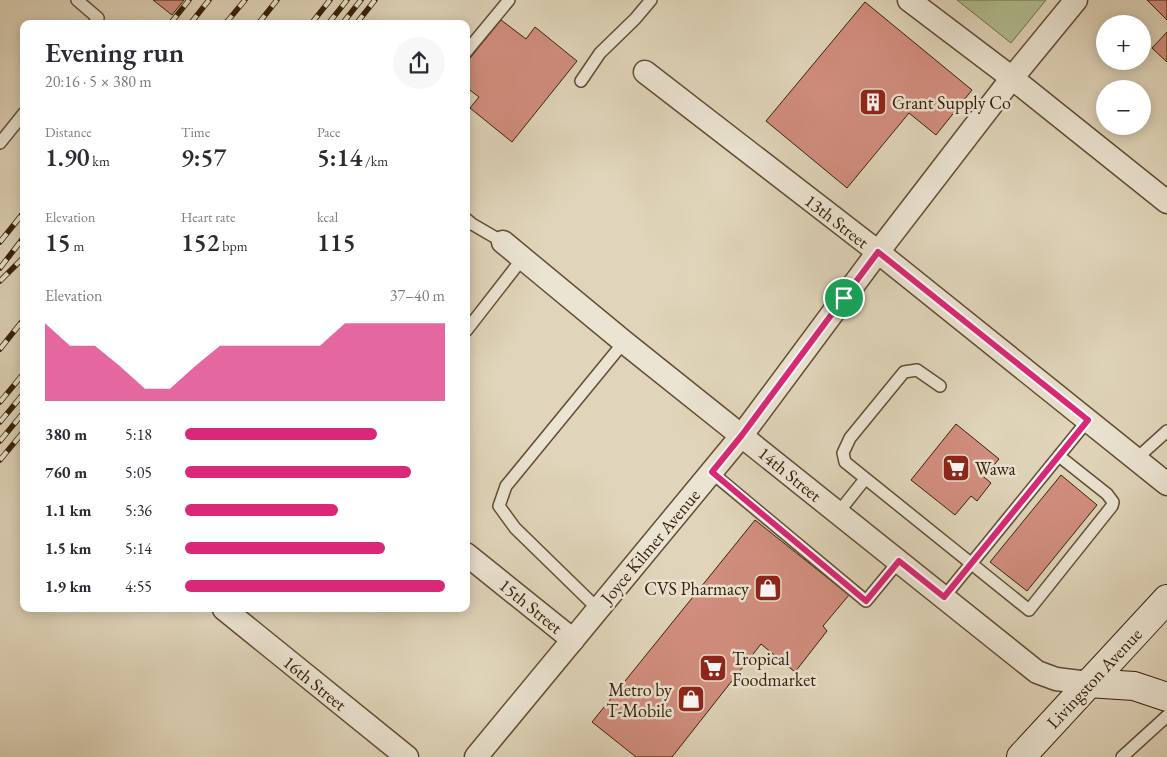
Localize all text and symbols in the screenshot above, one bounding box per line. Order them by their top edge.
map controls [1096,15,1151,135]
button: + [1096,15,1151,70]
text: Evening run [45,34,184,70]
button: share [393,37,445,89]
text: 20:16 · 5 × 380 m [45,71,152,92]
button: − [1096,80,1151,135]
building icon: Grant Supply Co [858,87,888,117]
place label: Grant Supply Co [892,91,1011,114]
text: Distance [45,123,92,141]
text: Time [181,123,210,141]
text: Pace [317,123,341,141]
text: 1.90 [45,141,90,173]
text: 9:57 [181,141,226,173]
text: 5:14 [317,141,362,173]
text: km [90,152,110,170]
text: /km [362,152,388,170]
street label: 13th Street [800,189,874,253]
text: Elevation [45,208,95,226]
text: Heart rate [181,208,235,226]
text: kcal [317,208,338,226]
text: 15 [45,226,71,258]
text: 152 [181,226,219,258]
text: 115 [317,226,355,258]
text: m [71,237,84,255]
text: bpm [219,237,248,255]
pin [823,277,865,319]
icon: arrive [830,284,858,312]
text: Elevation [45,285,103,306]
text: 37–40 m [390,285,445,306]
text: 380 m [45,424,87,445]
text: 5:18 [125,424,152,445]
street label: 14th Street [753,441,827,507]
supermarket icon: Wawa [941,453,971,483]
place label: Wawa [975,457,1017,480]
text: 760 m [45,462,87,483]
text: 5:05 [125,462,152,483]
street label: Joyce Kilmer Avenue [594,484,705,610]
text: 1.1 km [45,500,91,521]
text: 5:36 [125,500,152,521]
text: 1.5 km [45,538,91,559]
text: 5:14 [125,538,152,559]
street label: 15th Street [494,573,568,639]
shop icon: CVS Pharmacy [753,573,783,603]
text: 1.9 km [45,576,91,597]
text: 4:55 [125,576,152,597]
place label: CVS Pharmacy [644,577,749,600]
street label: Livingston Avenue [1041,623,1147,733]
place label: Tropical Foodmarket [732,647,816,691]
street label: 16th Street [278,650,352,716]
supermarket icon: Tropical Foodmarket [698,653,728,683]
place label: Metro by T-Mobile [606,678,672,722]
shop icon: Metro by T-Mobile [676,684,706,714]

